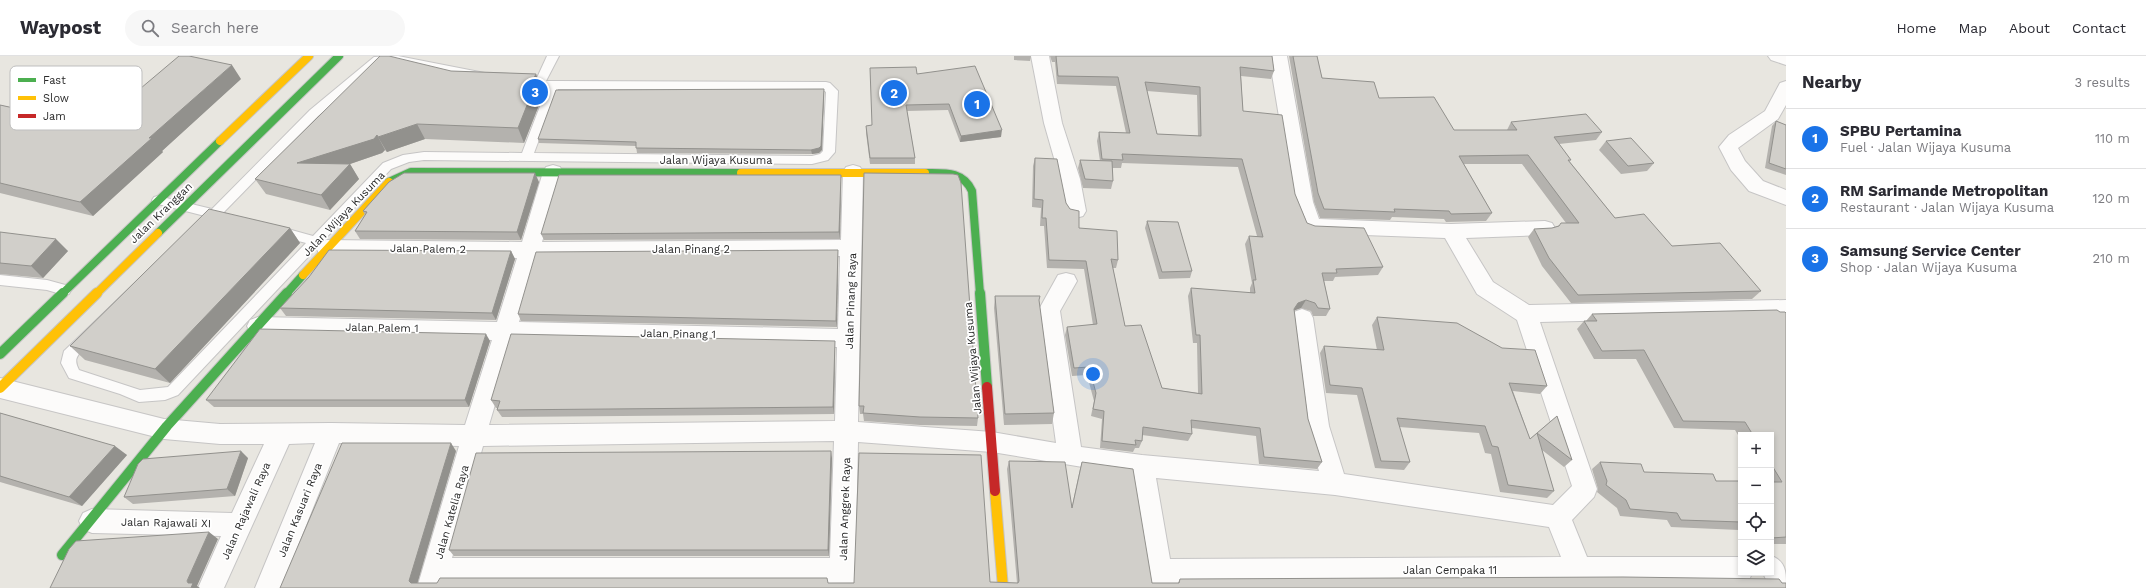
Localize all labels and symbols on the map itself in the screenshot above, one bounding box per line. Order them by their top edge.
legend [10,66,142,130]
text: Fast [43,74,66,87]
pin: 3 [522,77,548,107]
pin: 2 [881,78,907,108]
pin: 1 [964,89,990,119]
text: Slow [43,92,69,105]
text: Jam [43,110,66,123]
street label: Jalan Wijaya Kusuma [660,154,772,167]
street label: Jalan Wijaya Kusuma [300,169,388,259]
street label: Jalan Kranggan [127,180,195,246]
street label: Jalan Palem 2 [390,242,466,256]
street label: Jalan Pinang 2 [652,243,730,256]
street label: Jalan Pinang Raya [843,253,859,349]
street label: Jalan Wijaya Kusuma [962,301,984,415]
street label: Jalan Palem 1 [345,321,419,335]
street label: Jalan Pinang 1 [640,327,716,341]
your location [1083,364,1103,384]
street label: Jalan Anggrek Raya [837,457,853,561]
street label: Jalan Rajawali Raya [219,460,273,562]
street label: Jalan Kasuari Raya [275,461,325,559]
street label: Jalan Katelia Raya [432,463,472,561]
street label: Jalan Rajawali XI [121,516,211,530]
street label: Jalan Cempaka 11 [1403,564,1497,577]

